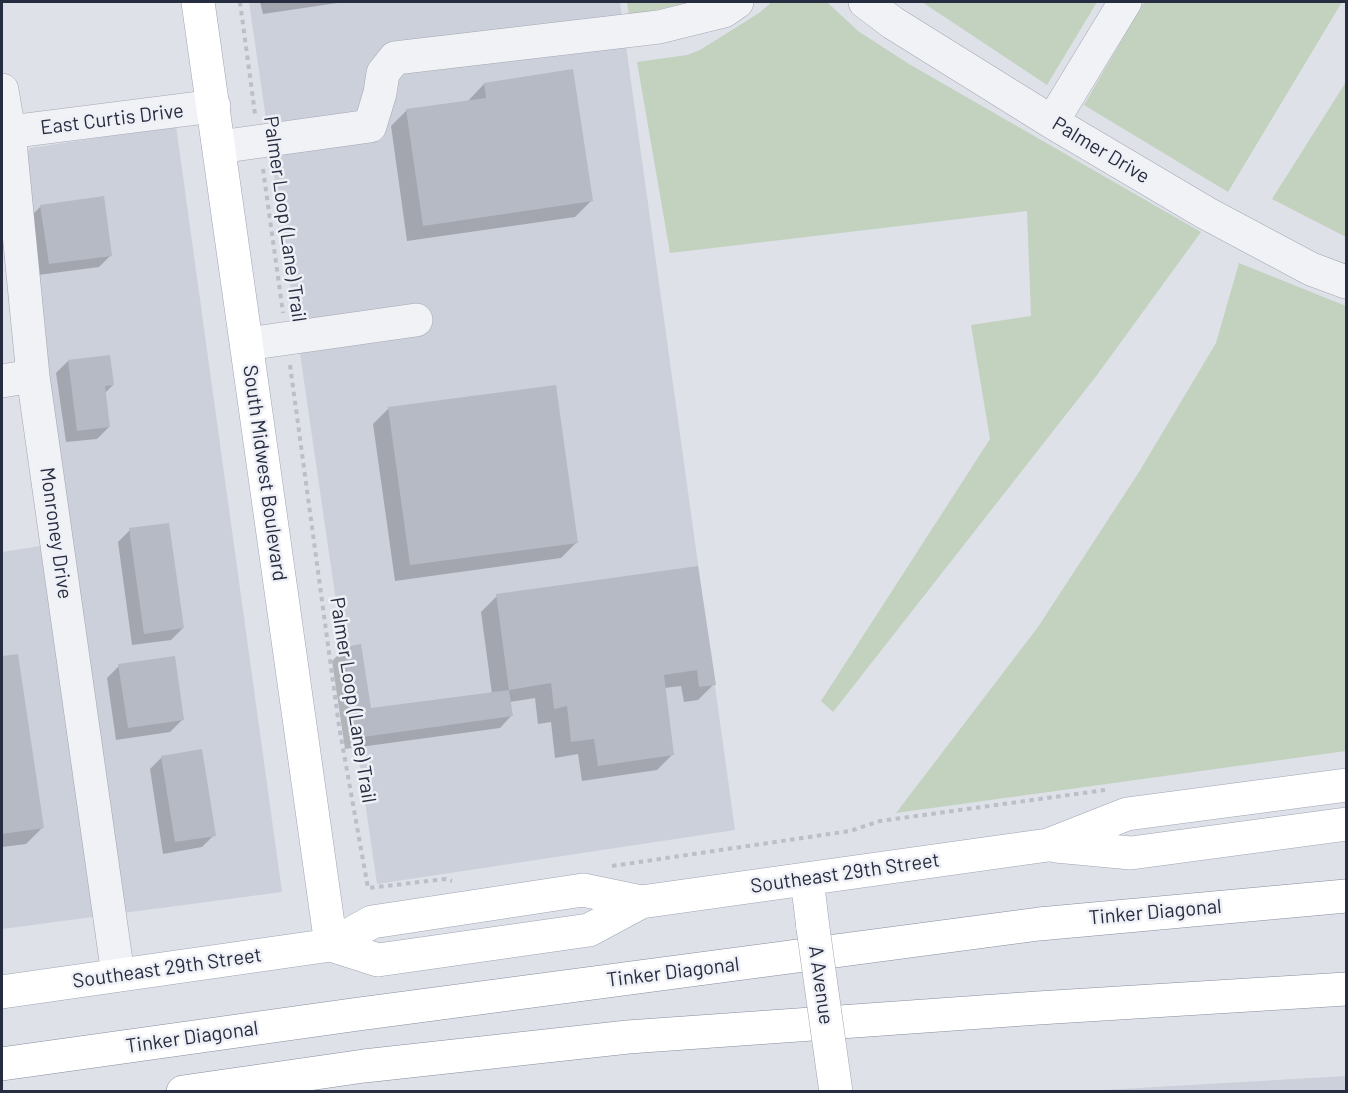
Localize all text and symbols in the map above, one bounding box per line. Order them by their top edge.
street label: East Curtis Drive [39,98,185,140]
street label: Palmer Drive [1048,112,1154,188]
street label: Palmer Loop (Lane) Trail [259,114,311,324]
street label: South Midwest Boulevard [238,363,292,583]
street label: Monroney Drive [35,466,77,600]
street label: Palmer Loop (Lane) Trail [325,595,381,805]
street label: Southeast 29th Street [749,848,941,898]
street label: Tinker Diagonal [1087,894,1223,930]
street label: Southeast 29th Street [71,943,263,993]
street label: A Avenue [804,944,838,1026]
street label: Tinker Diagonal [605,952,741,992]
street label: Tinker Diagonal [124,1016,260,1058]

